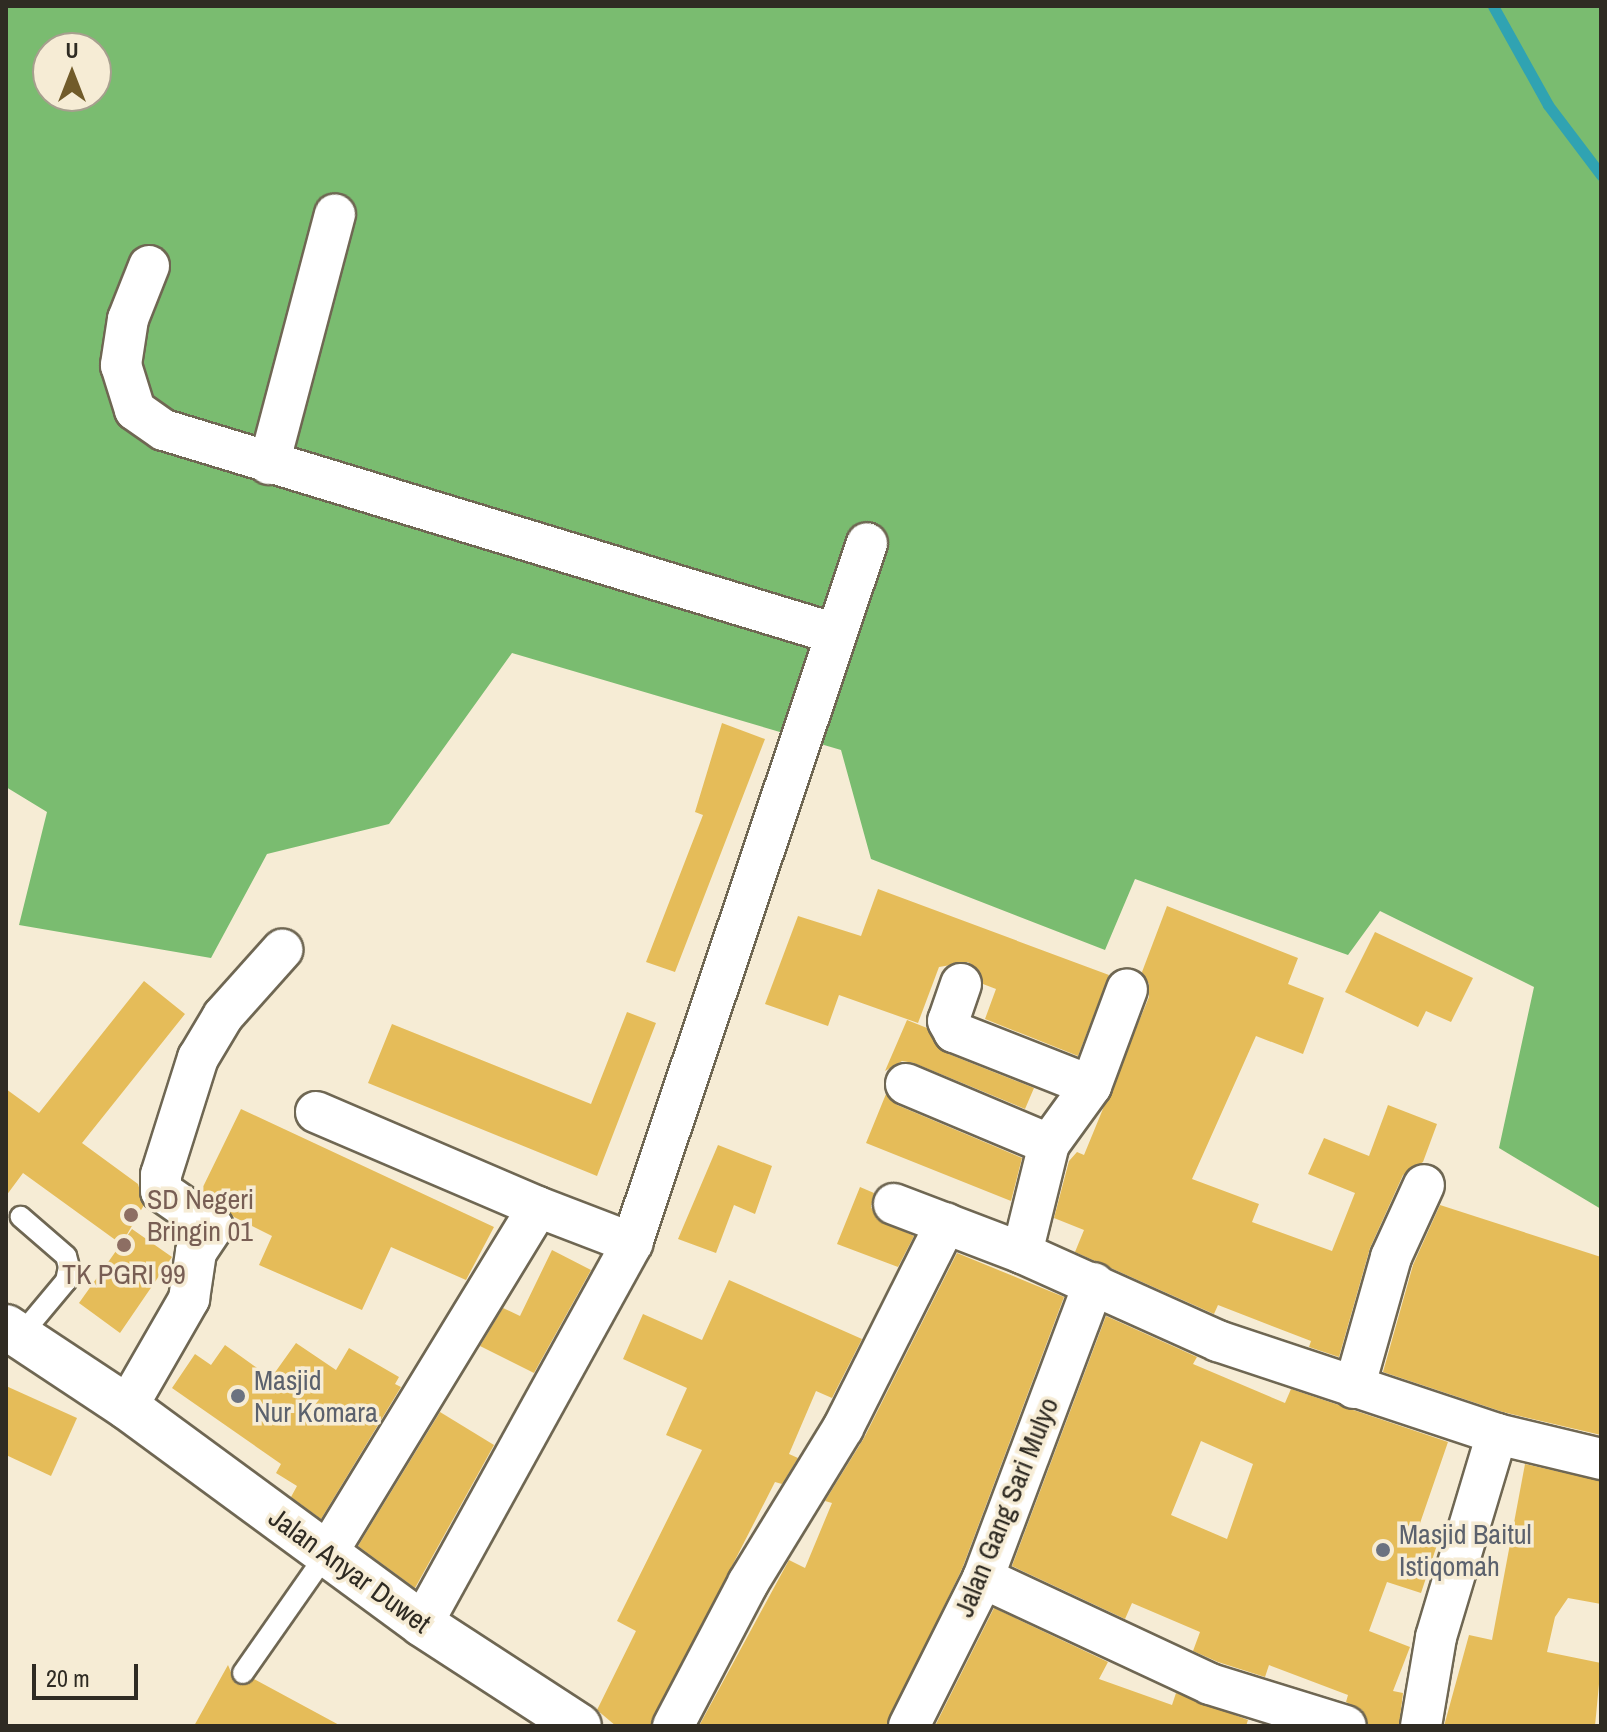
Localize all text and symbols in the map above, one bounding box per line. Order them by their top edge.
north arrow [32,32,112,112]
text: U [65,35,79,65]
place label: SD Negeri Bringin 01 [147,1182,254,1248]
marker: SD Negeri Bringin 01 [122,1206,140,1224]
marker: TK PGRI 99 [115,1236,133,1254]
place label: TK PGRI 99 [62,1257,186,1291]
place label: Masjid Nur Komara [254,1363,378,1429]
marker: Masjid Nur Komara [229,1387,247,1405]
street label: Jalan Gang Sari Mulyo [947,1392,1065,1622]
street label: Jalan Anyar Duwet [262,1500,438,1640]
place label: Masjid Baitul Istiqomah [1399,1517,1532,1583]
marker: Masjid Baitul Istiqomah [1374,1541,1392,1559]
scale bar [36,1648,142,1698]
text: 20 m [46,1662,90,1694]

